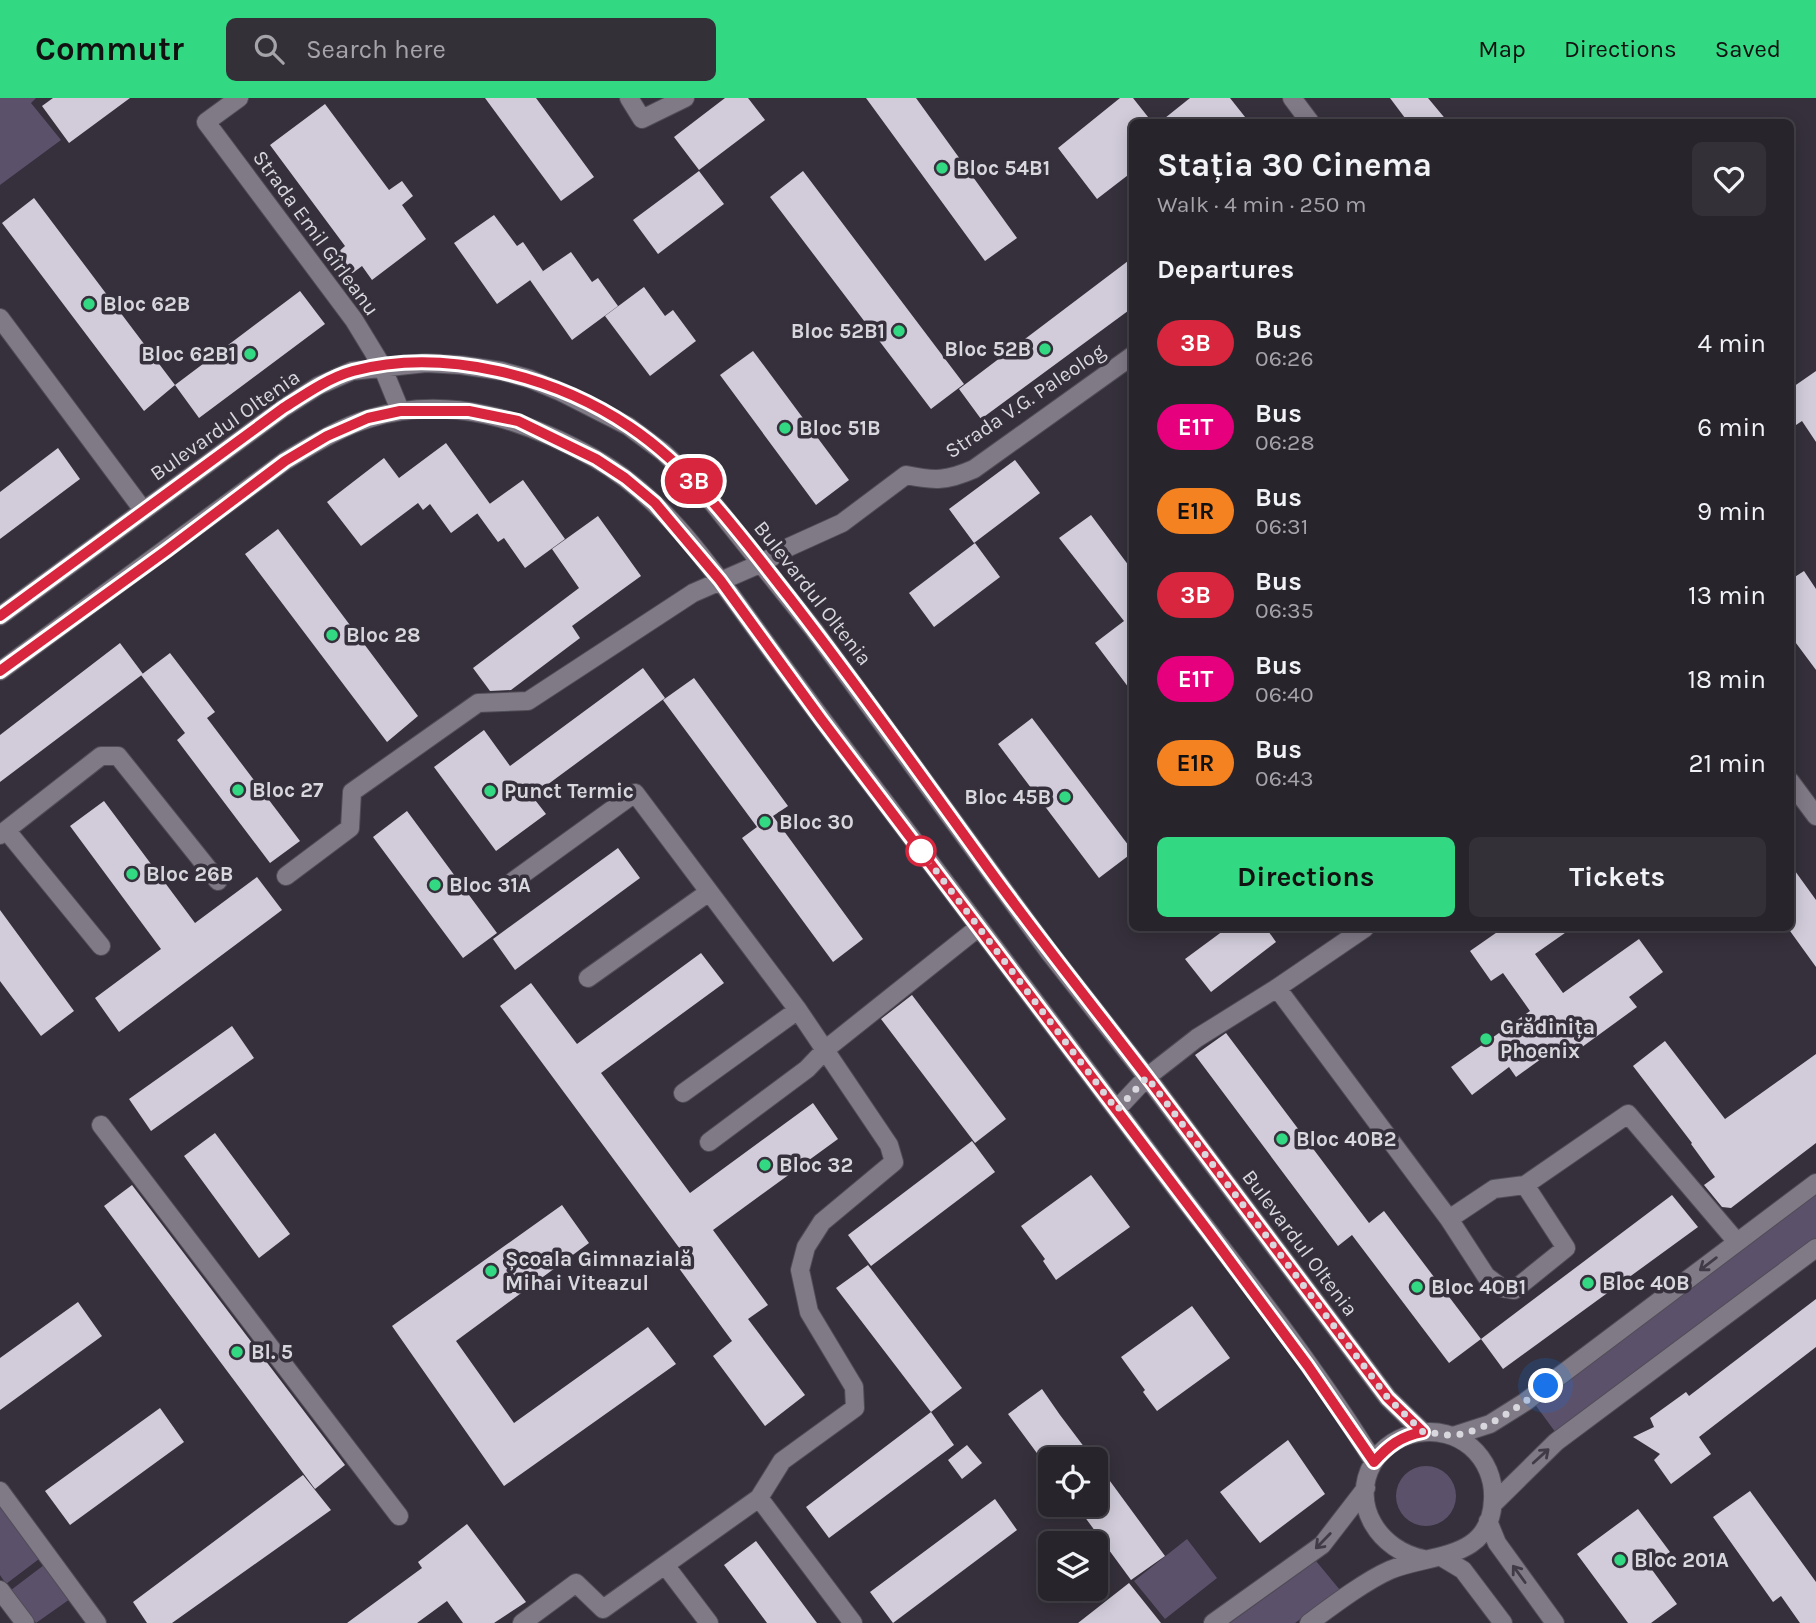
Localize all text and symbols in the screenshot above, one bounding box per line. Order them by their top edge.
search box [226,18,716,81]
text: Commutr [35,30,184,68]
icon: search [250,30,288,68]
text: Search here [306,34,446,65]
text: Map [1478,35,1526,63]
text: Directions [1564,35,1677,63]
text: Saved [1715,35,1781,63]
button: heart [1692,142,1766,216]
street label: Strada Emil Gîrleanu [248,146,384,320]
text: Stația 30 Cinema [1157,146,1432,184]
place label: Bloc 54B1 [956,156,1050,180]
marker: Bloc 54B1 [934,160,950,176]
text: Walk · 4 min · 250 m [1157,191,1366,218]
text: Departures [1157,254,1294,285]
place label: Bloc 62B [103,292,190,316]
marker: Bloc 62B [81,296,97,312]
text: Bus [1255,314,1302,345]
place label: Bloc 52B1 [791,319,885,343]
marker: Bloc 52B1 [891,323,907,339]
text: 4 min [1698,328,1766,359]
text: 3B [1180,329,1211,357]
place label: Bloc 52B [944,337,1031,361]
street label: Strada V.G. Paleolog [941,339,1109,463]
marker: Bloc 52B [1037,341,1053,357]
place label: Bloc 62B1 [141,342,236,366]
text: 06:26 [1255,345,1314,372]
marker: Bloc 62B1 [242,346,258,362]
street label: Bulevardul Oltenia [146,364,304,486]
text: Bus [1255,398,1302,429]
text: 6 min [1697,412,1766,443]
text: E1T [1178,413,1213,441]
place label: Bloc 51B [799,416,881,440]
marker: Bloc 51B [777,420,793,436]
text: 06:28 [1255,429,1315,456]
line badge: 3B [662,458,726,504]
text: 3B [679,467,709,495]
text: Bus [1255,482,1302,513]
text: 9 min [1697,496,1766,527]
text: E1R [1176,497,1215,525]
text: 06:31 [1255,513,1308,540]
street label: Bulevardul Oltenia [749,516,877,670]
text: Bus [1255,566,1302,597]
text: 13 min [1688,580,1766,611]
text: 3B [1180,581,1211,609]
text: 06:35 [1255,597,1314,624]
place label: Bloc 28 [346,623,421,647]
marker: Bloc 28 [324,627,340,643]
text: Bus [1255,650,1302,681]
text: 18 min [1687,664,1766,695]
text: E1T [1178,665,1213,693]
text: 06:40 [1255,681,1314,708]
text: Bus [1255,734,1302,765]
text: 21 min [1688,748,1766,779]
text: E1R [1176,749,1215,777]
text: 06:43 [1255,765,1314,792]
place label: Bloc 27 [252,778,324,802]
place label: Punct Termic [504,779,634,803]
marker: Bloc 27 [230,782,246,798]
marker: Punct Termic [482,783,498,799]
place label: Bloc 45B [964,785,1051,809]
marker: Bloc 45B [1057,789,1073,805]
place label: Bloc 30 [779,810,854,834]
marker: Bloc 30 [757,814,773,830]
unlabelled marker [906,836,936,866]
button: Directions [1157,837,1455,917]
button: Tickets [1469,837,1766,917]
place label: Bloc 26B [146,862,233,886]
marker: Bloc 26B [124,866,140,882]
place label: Bloc 31A [449,873,531,897]
marker: Bloc 31A [427,877,443,893]
place label: Grădinița Phoenix [1500,1015,1595,1063]
marker: Grădinița Phoenix [1478,1031,1494,1047]
place label: Bloc 40B2 [1296,1127,1396,1151]
marker: Bloc 40B2 [1274,1131,1290,1147]
place label: Bloc 32 [779,1153,853,1177]
marker: Bloc 32 [757,1157,773,1173]
street label: Bulevardul Oltenia [1237,1165,1363,1321]
place label: Școala Gimnazială Mihai Viteazul [505,1247,692,1295]
one-way arrow [1699,1256,1718,1271]
marker: Școala Gimnazială Mihai Viteazul [483,1263,499,1279]
place label: Bloc 40B [1602,1271,1690,1295]
place label: Bloc 40B1 [1431,1275,1526,1299]
marker: Bloc 40B [1580,1275,1596,1291]
marker: Bloc 40B1 [1409,1279,1425,1295]
place label: Bl. 5 [251,1340,293,1364]
marker: Bl. 5 [229,1344,245,1360]
your location [1528,1368,1563,1403]
map controls [1038,1447,1108,1601]
button: locate [1038,1447,1108,1517]
one-way arrow [1532,1447,1549,1464]
button: layers [1038,1531,1108,1601]
one-way arrow [1315,1532,1332,1549]
place label: Bloc 201A [1634,1548,1729,1572]
marker: Bloc 201A [1612,1552,1628,1568]
one-way arrow [1511,1565,1526,1584]

